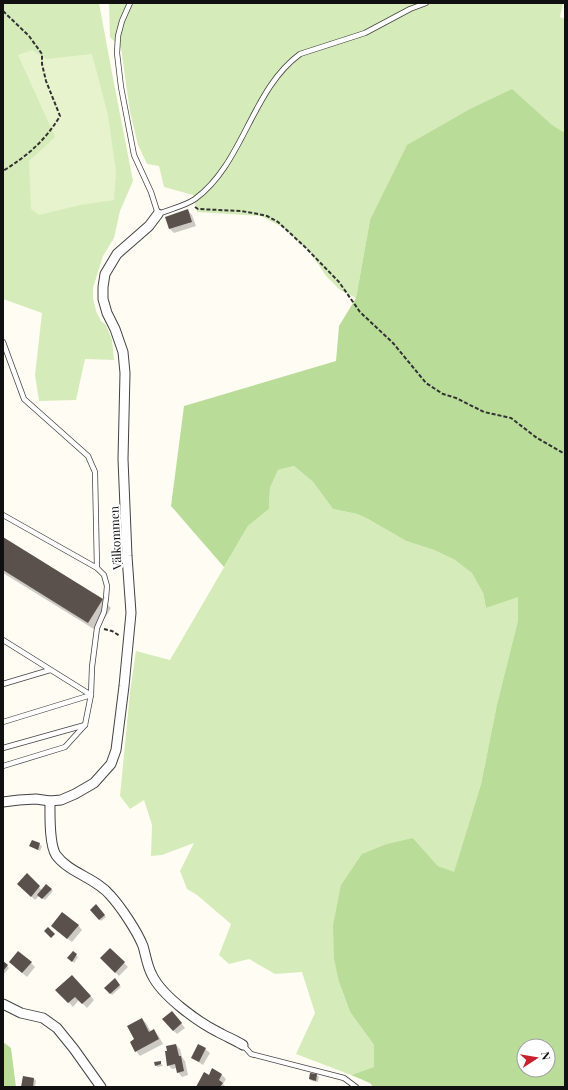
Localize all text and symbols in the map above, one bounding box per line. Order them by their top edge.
street label: Välkommen [105,506,125,571]
north arrow [516,1038,556,1078]
text: N [538,1050,554,1061]

